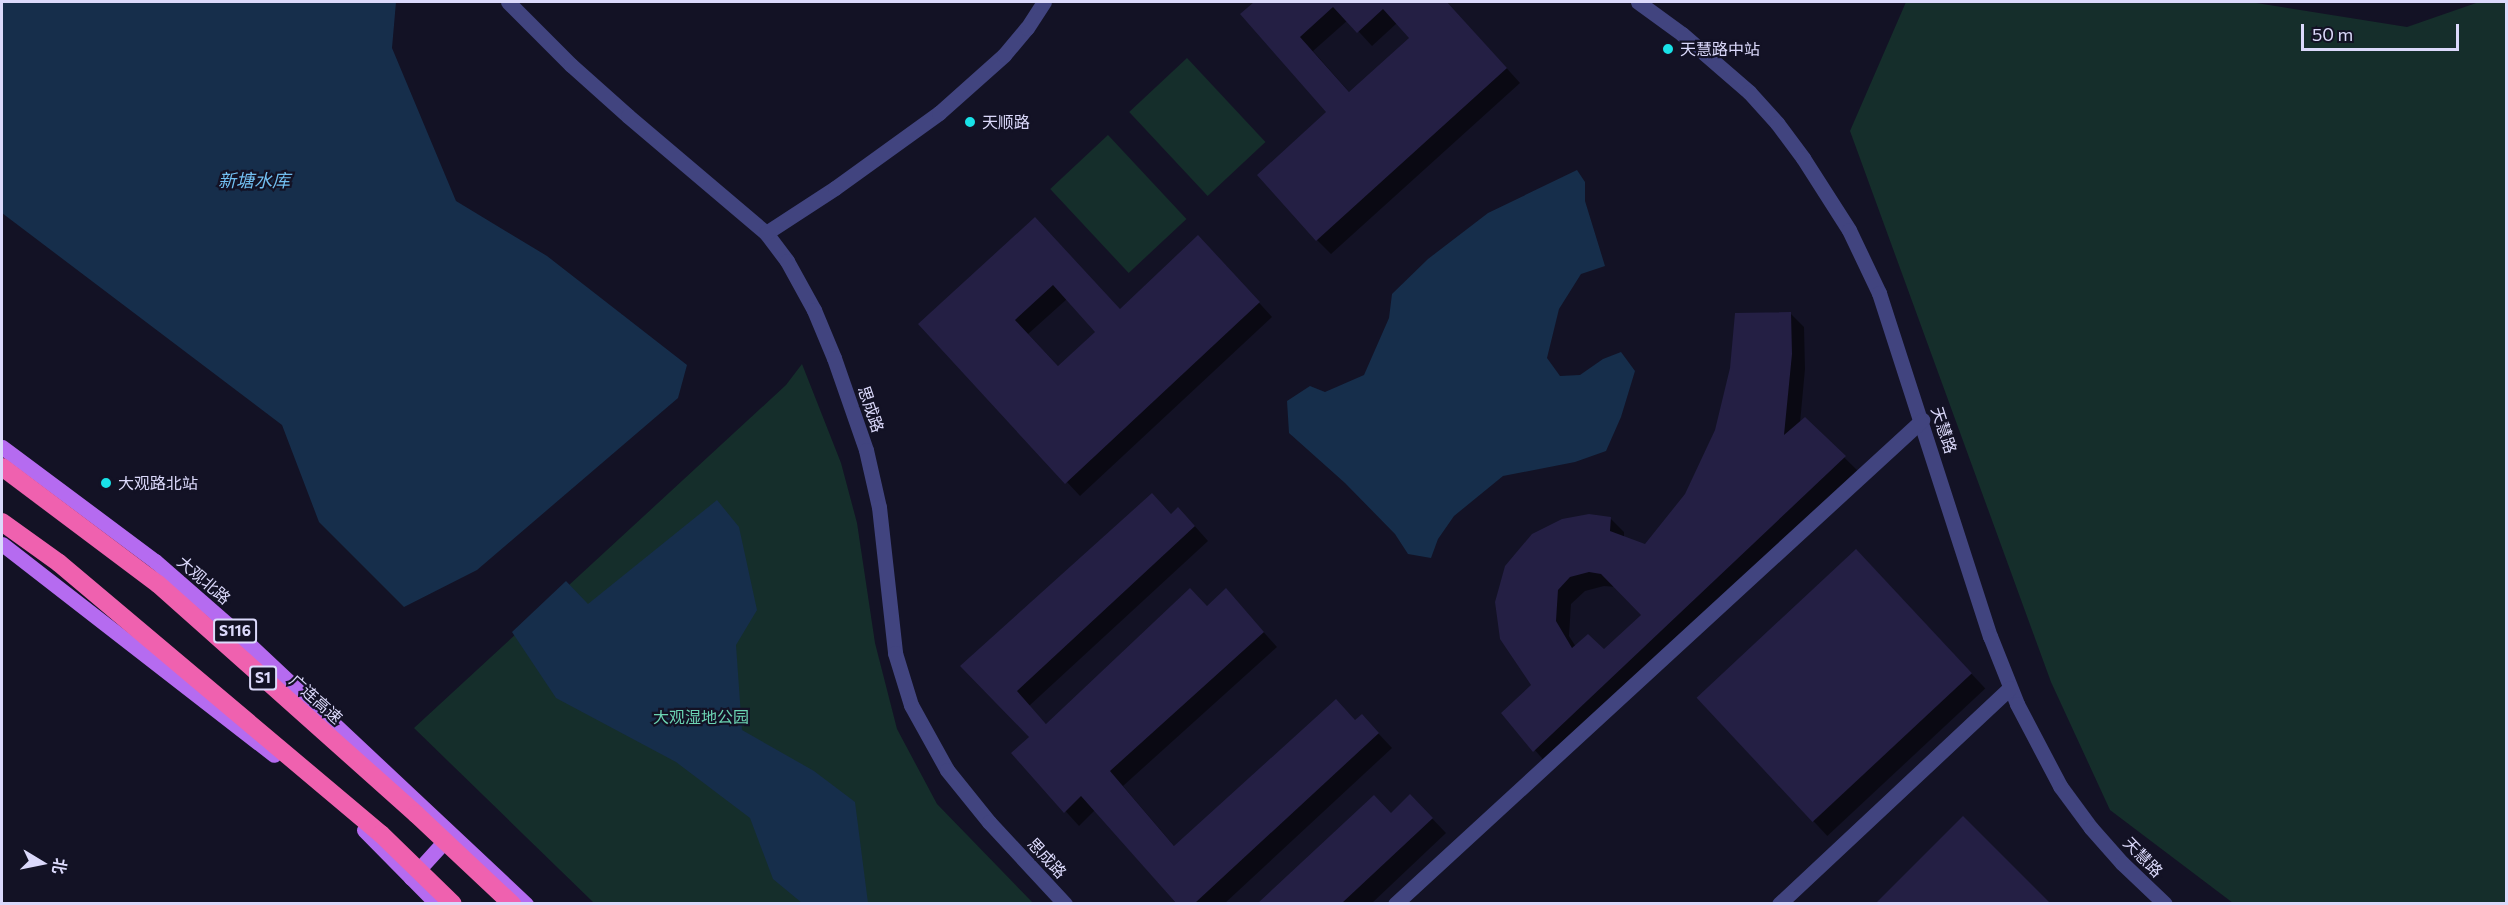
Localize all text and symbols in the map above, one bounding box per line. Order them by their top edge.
scale bar [2304,12,2462,50]
text: 50 m [2312,23,2353,45]
place label: 天慧路中站 [1680,39,1760,59]
marker: 天慧路中站 [1661,42,1675,56]
place label: 天顺路 [982,112,1030,132]
marker: 天顺路 [963,115,977,129]
water label: 新塘水库 [218,169,290,191]
street label: 思成路 [854,383,888,435]
street label: 天慧路 [1927,404,1961,456]
place label: 大观路北站 [118,473,198,493]
marker: 大观路北站 [99,476,113,490]
street label: 大观北路 [174,552,234,608]
road number: S116 [212,619,258,643]
road number: S1 [248,666,278,690]
street label: 广连高速 [286,670,346,728]
park label: 大观湿地公园 [653,707,749,727]
north arrow [12,833,72,893]
street label: 天慧路 [2119,833,2167,881]
street label: 思成路 [1024,834,1070,882]
text: 北 [49,857,71,876]

